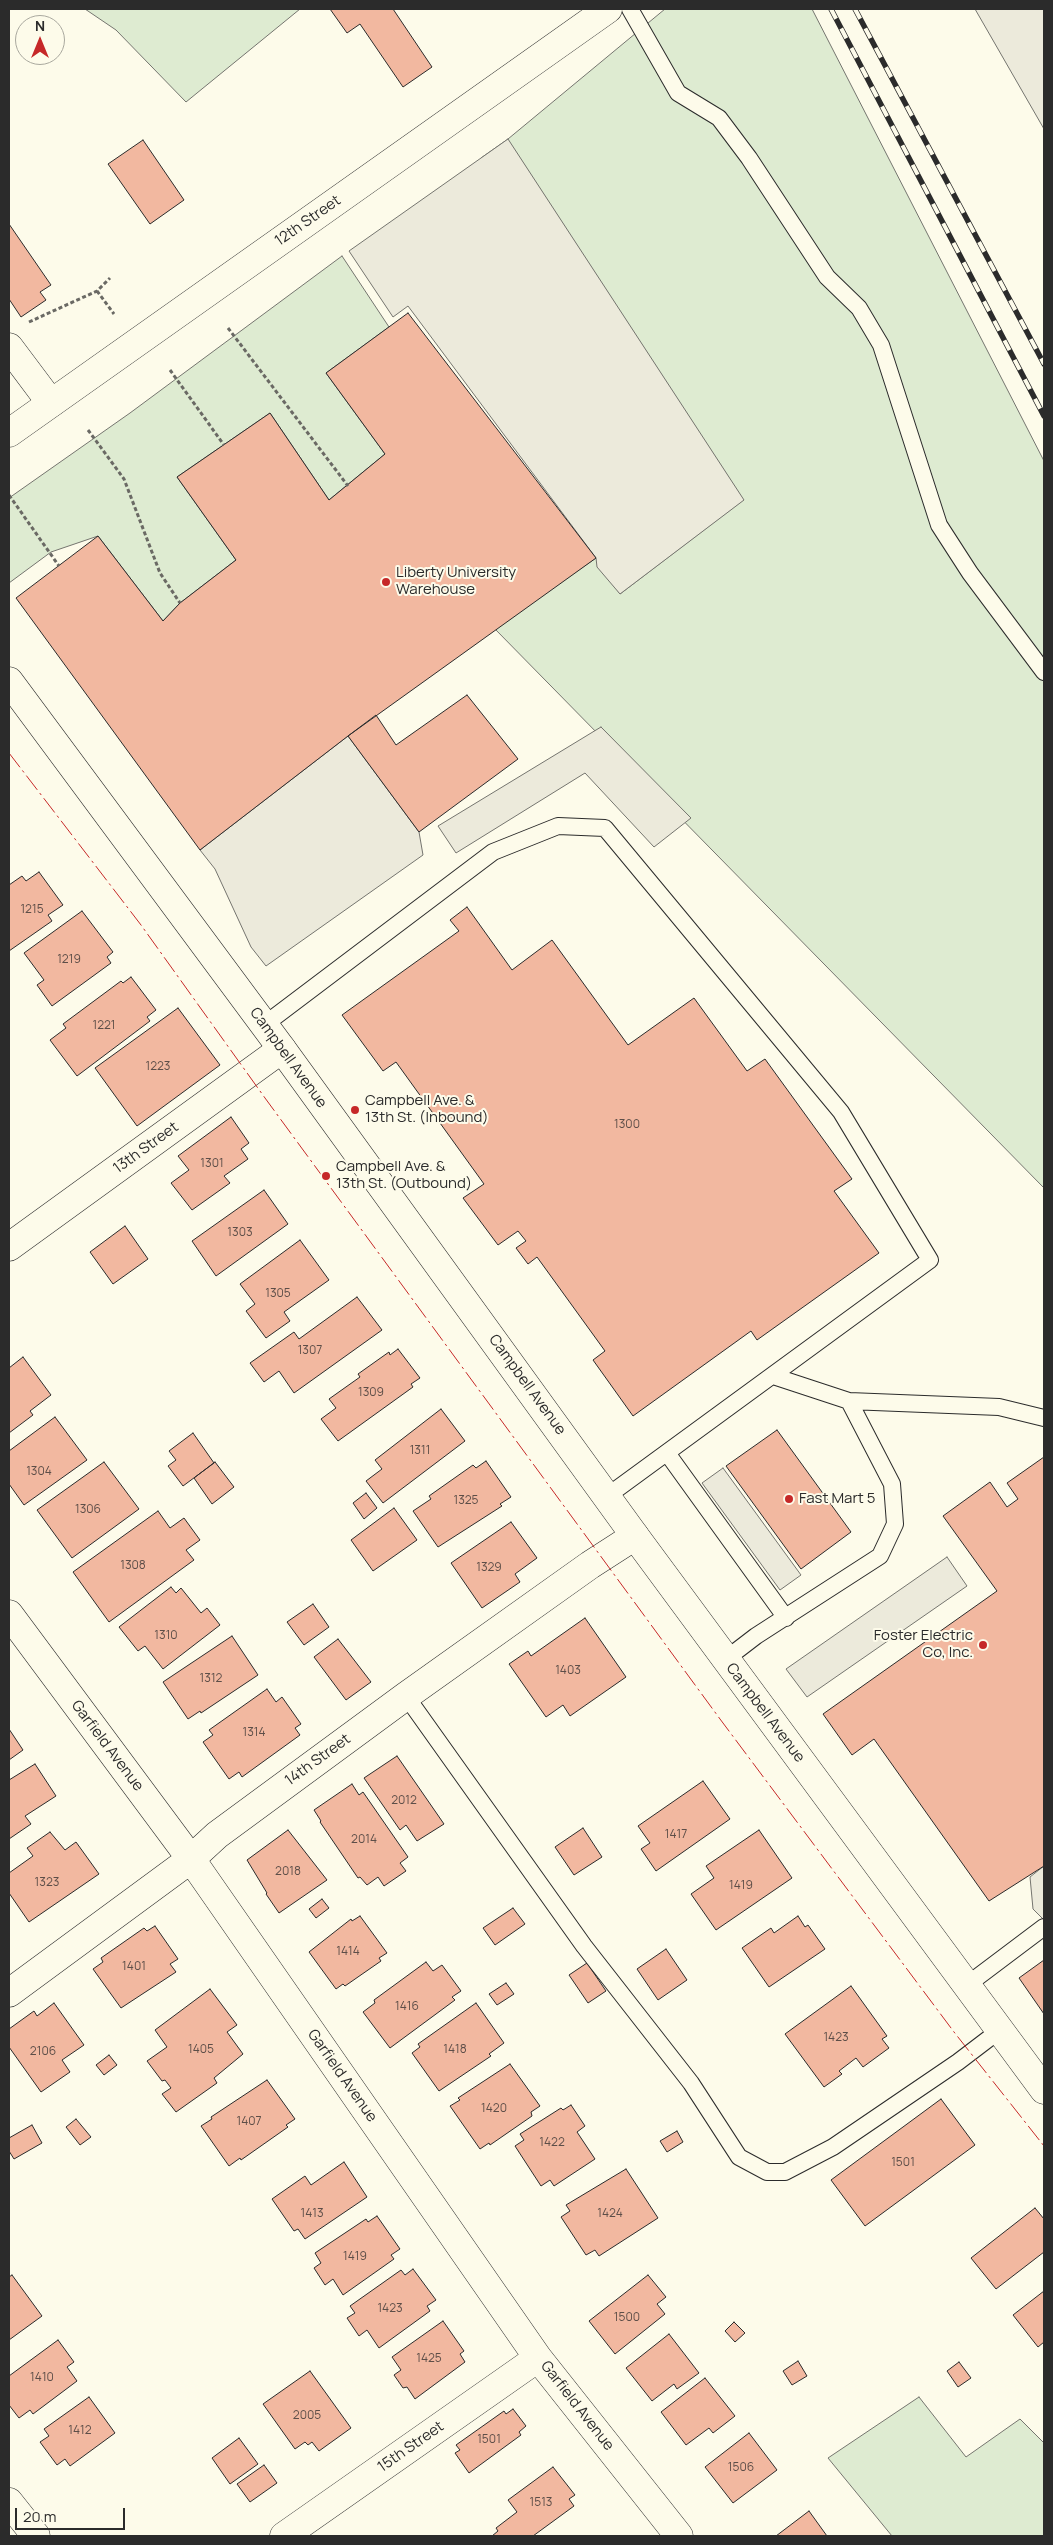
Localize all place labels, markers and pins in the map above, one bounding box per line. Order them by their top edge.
place label: Liberty University Warehouse [396,564,516,599]
marker: Liberty University Warehouse [380,576,392,588]
place label: Campbell Ave. & 13th St. (Inbound) [365,1092,489,1127]
marker: Campbell Ave. & 13th St. (Inbound) [349,1104,361,1116]
place label: Campbell Ave. & 13th St. (Outbound) [336,1158,472,1193]
marker: Campbell Ave. & 13th St. (Outbound) [320,1170,332,1182]
place label: Fast Mart 5 [799,1490,875,1508]
marker: Fast Mart 5 [783,1493,795,1505]
place label: Foster Electric Co, Inc. [874,1627,973,1662]
marker: Foster Electric Co, Inc. [977,1639,989,1651]

